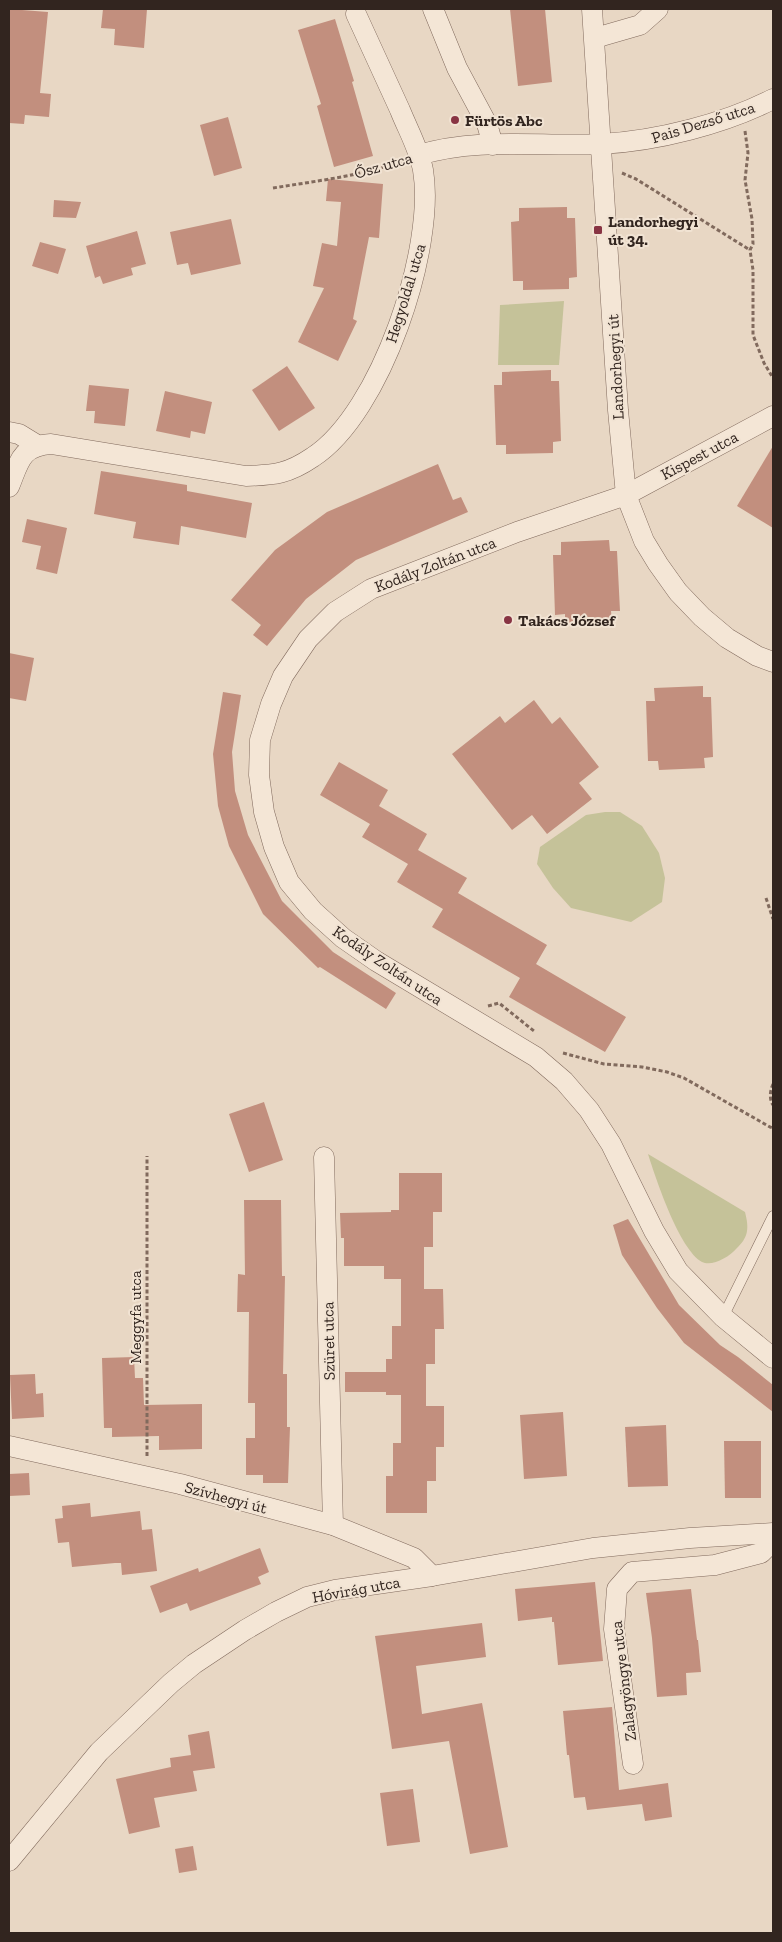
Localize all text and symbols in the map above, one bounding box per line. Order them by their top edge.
street label: Pais Dezső utca [649,98,757,147]
place label: Fürtös Abc [465,111,543,130]
marker: Fürtös Abc [449,114,461,126]
street label: Ősz utca [352,148,415,183]
place label: Landorhegyi út 34. [608,212,699,249]
marker: Landorhegyi út 34. [592,224,604,236]
street label: Hegyoldal utca [381,241,430,345]
street label: Landorhegyi út [603,314,628,420]
street label: Kispest utca [657,427,741,484]
street label: Kodály Zoltán utca [372,533,499,596]
place label: Takács József [518,611,616,630]
marker: Takács József [502,614,514,626]
street label: Kodály Zoltán utca [329,922,446,1009]
street label: Meggyfa utca [126,1270,145,1364]
street label: Szüret utca [318,1301,339,1380]
street label: Szívhegyi út [183,1477,269,1518]
street label: Hóvirág utca [311,1572,402,1607]
street label: Zalagyöngye utca [607,1619,640,1742]

